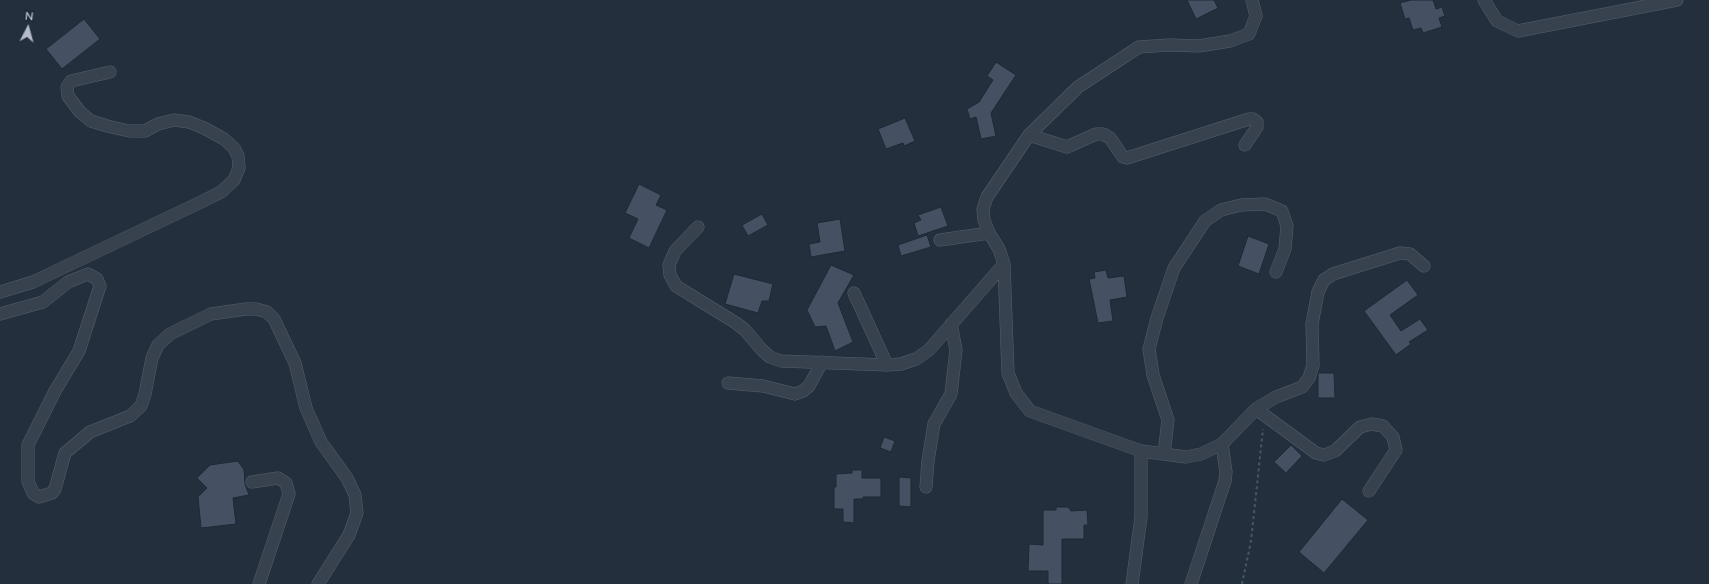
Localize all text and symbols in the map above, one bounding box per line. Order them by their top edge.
north arrow [8,8,48,48]
text: N [24,9,34,22]

